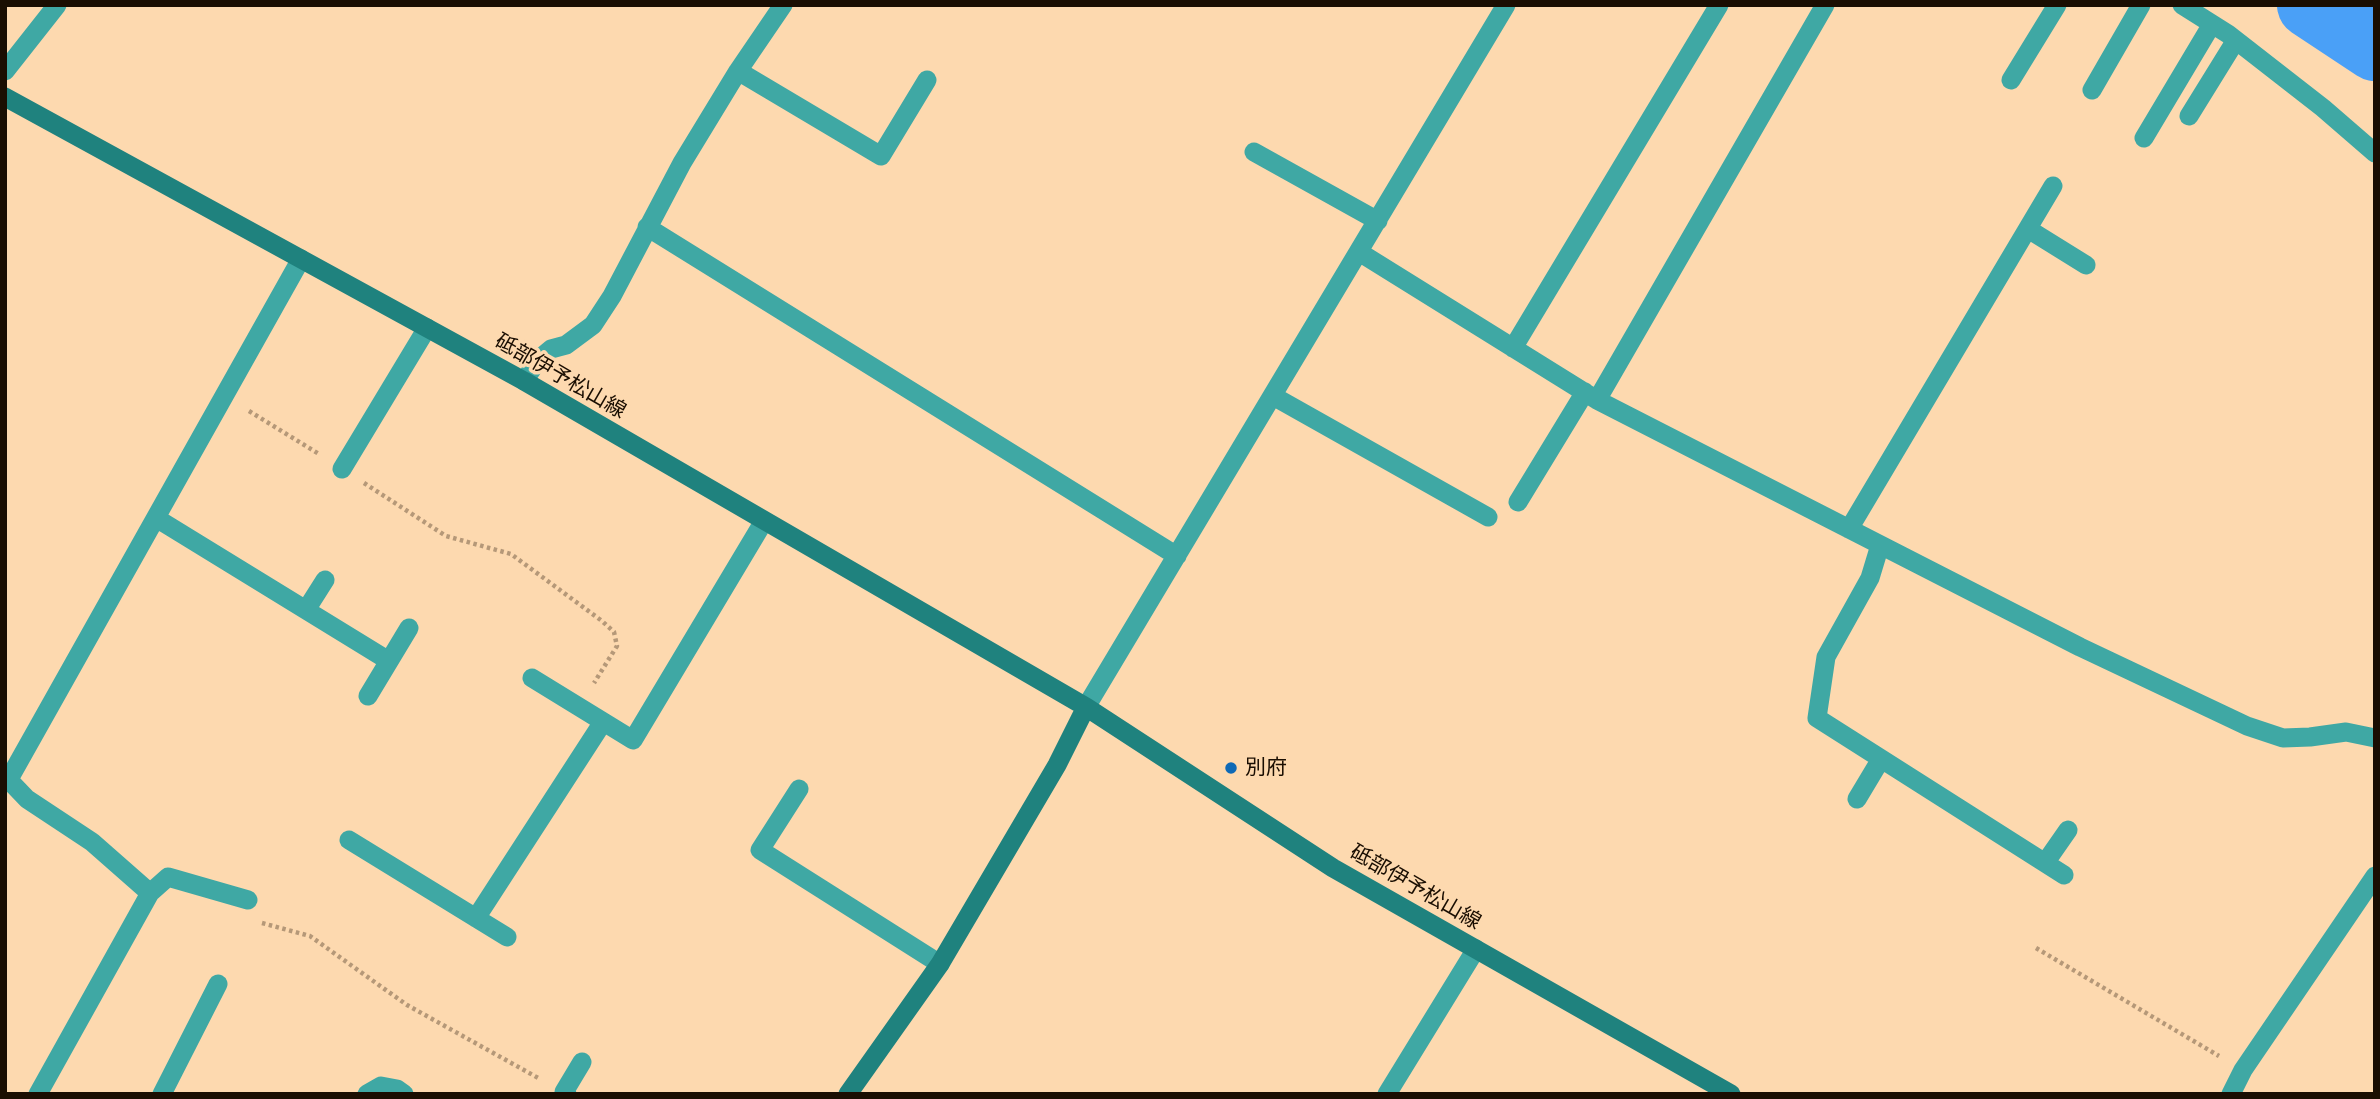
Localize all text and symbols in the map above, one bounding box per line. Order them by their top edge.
street label: 砥部伊予松山線 [490,329,630,425]
place label: 別府 [1245,755,1287,781]
marker: 別府 [1223,760,1239,776]
street label: 砥部伊予松山線 [1345,840,1485,936]

